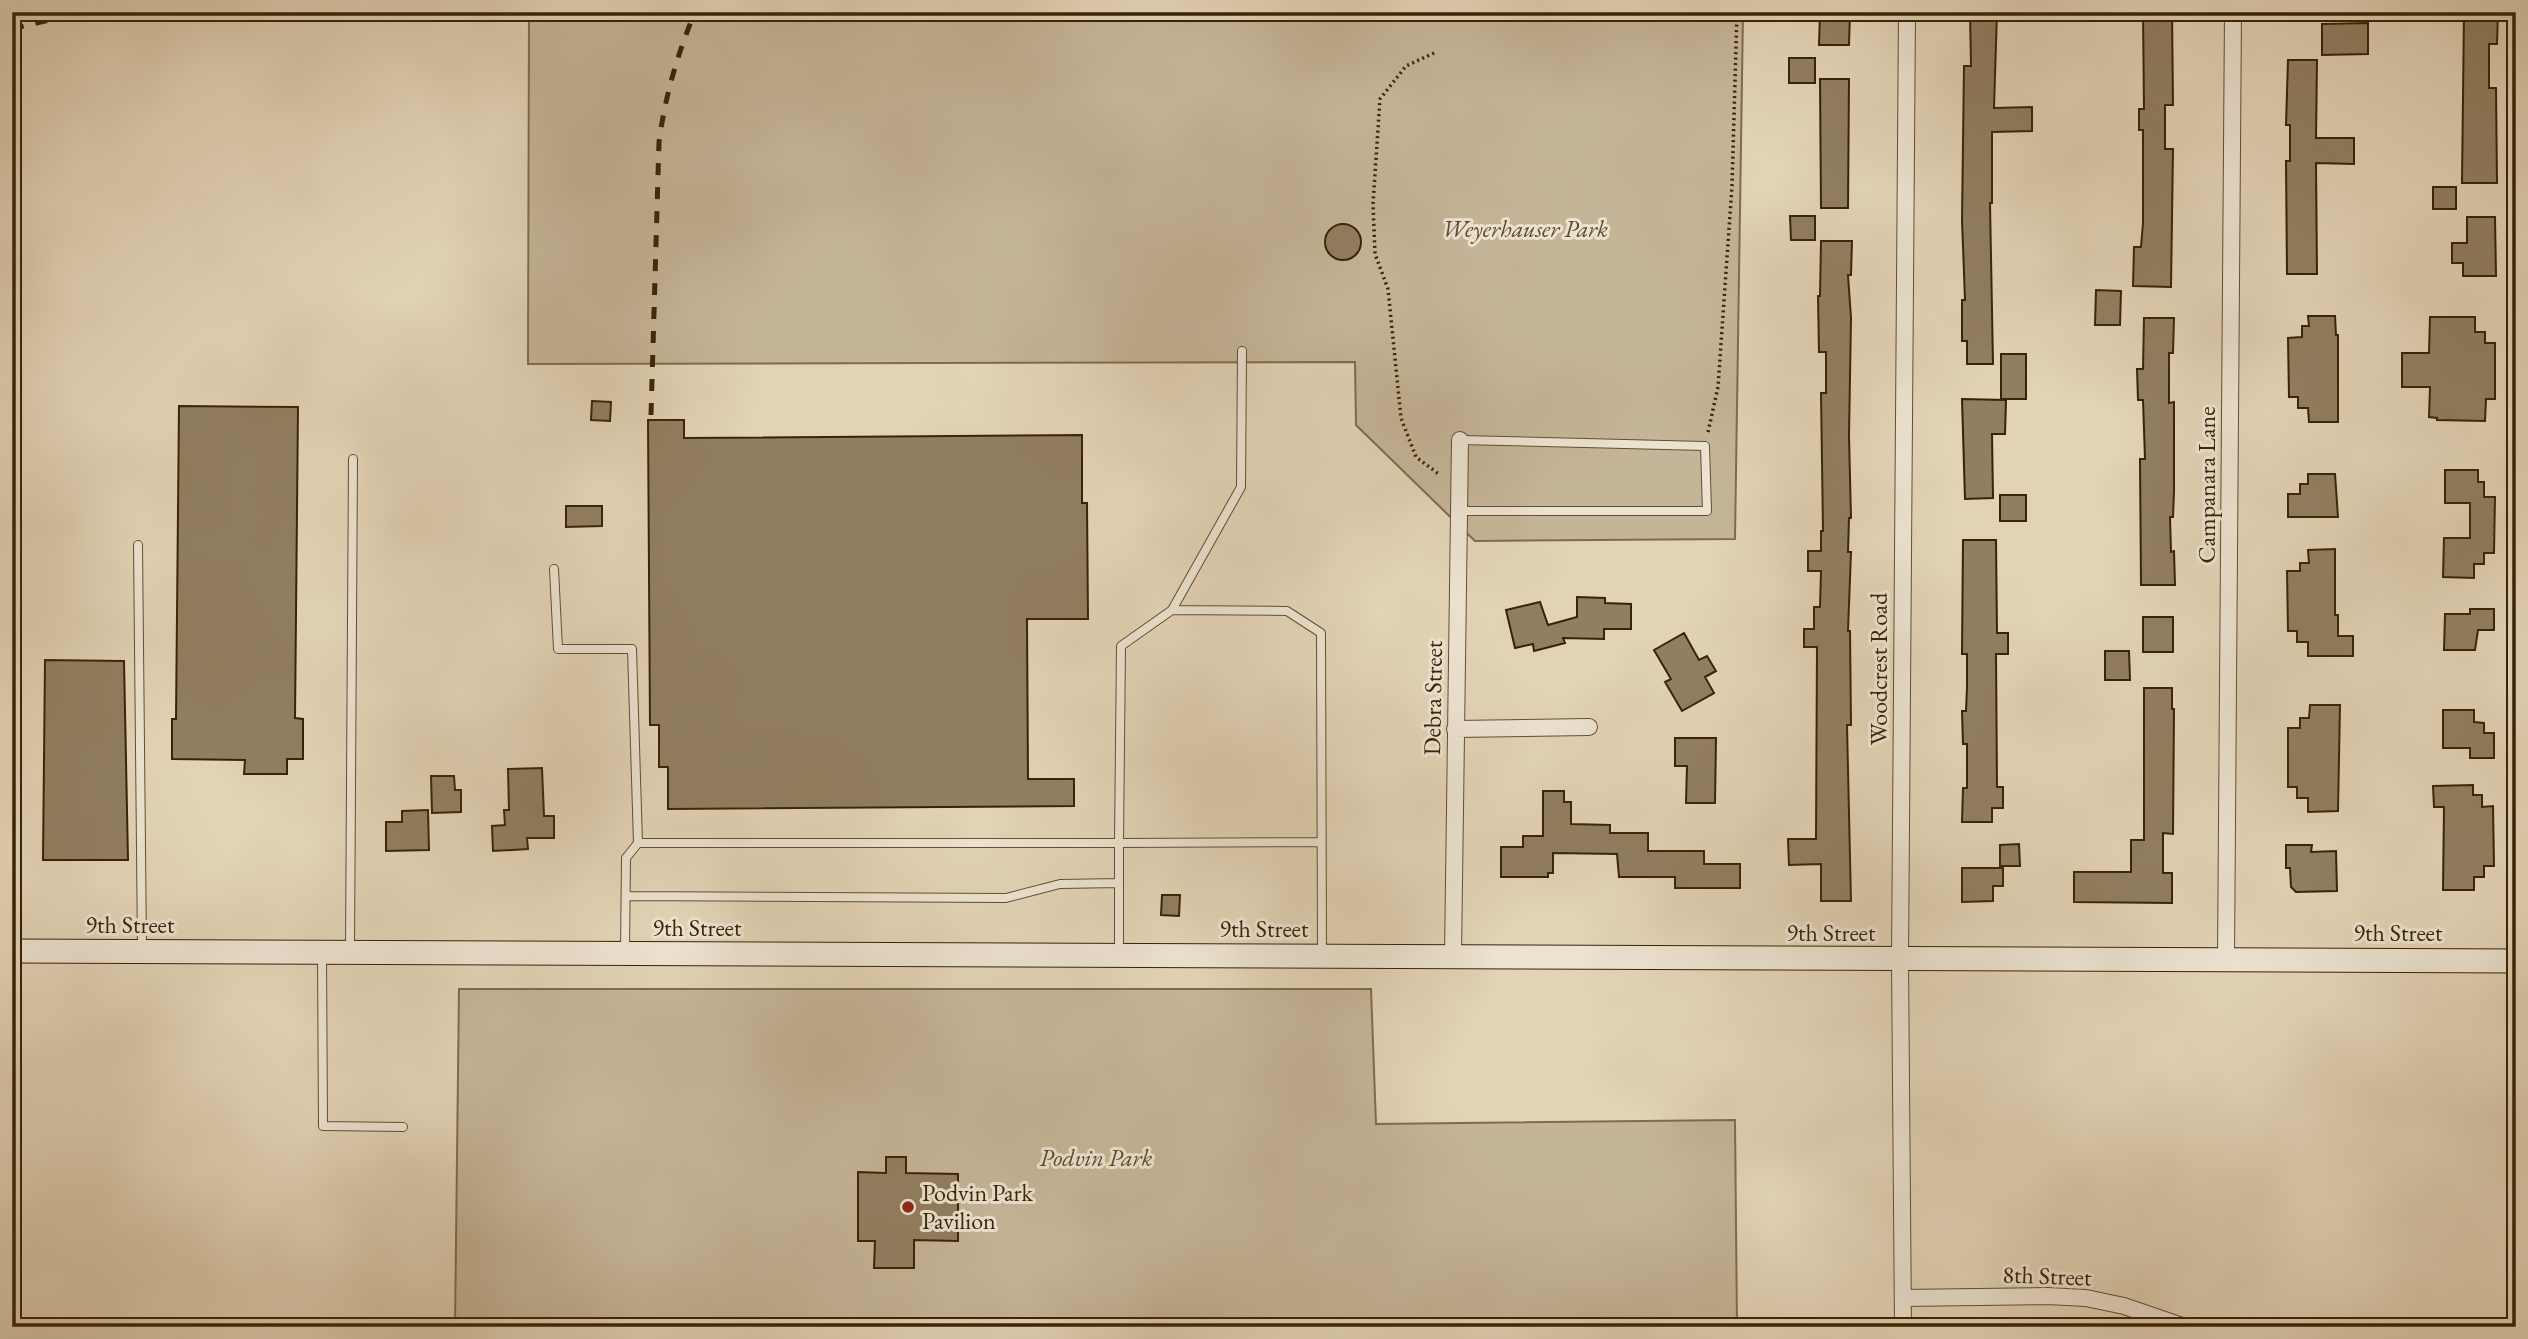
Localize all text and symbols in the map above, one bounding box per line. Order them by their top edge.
park label: Weyerhauser Park [1442,213,1608,244]
street label: Campanara Lane [2191,406,2222,564]
street label: Woodcrest Road [1863,592,1894,745]
street label: Debra Street [1416,640,1449,756]
street label: 9th Street [86,909,175,940]
street label: 9th Street [653,912,742,943]
street label: 9th Street [1220,913,1309,944]
street label: 9th Street [1787,917,1876,948]
street label: 9th Street [2354,917,2443,948]
park label: Podvin Park [1040,1142,1153,1173]
place label: Podvin Park Pavilion [922,1177,1034,1236]
marker: Podvin Park Pavilion [900,1199,916,1215]
street label: 8th Street [2002,1258,2092,1293]

